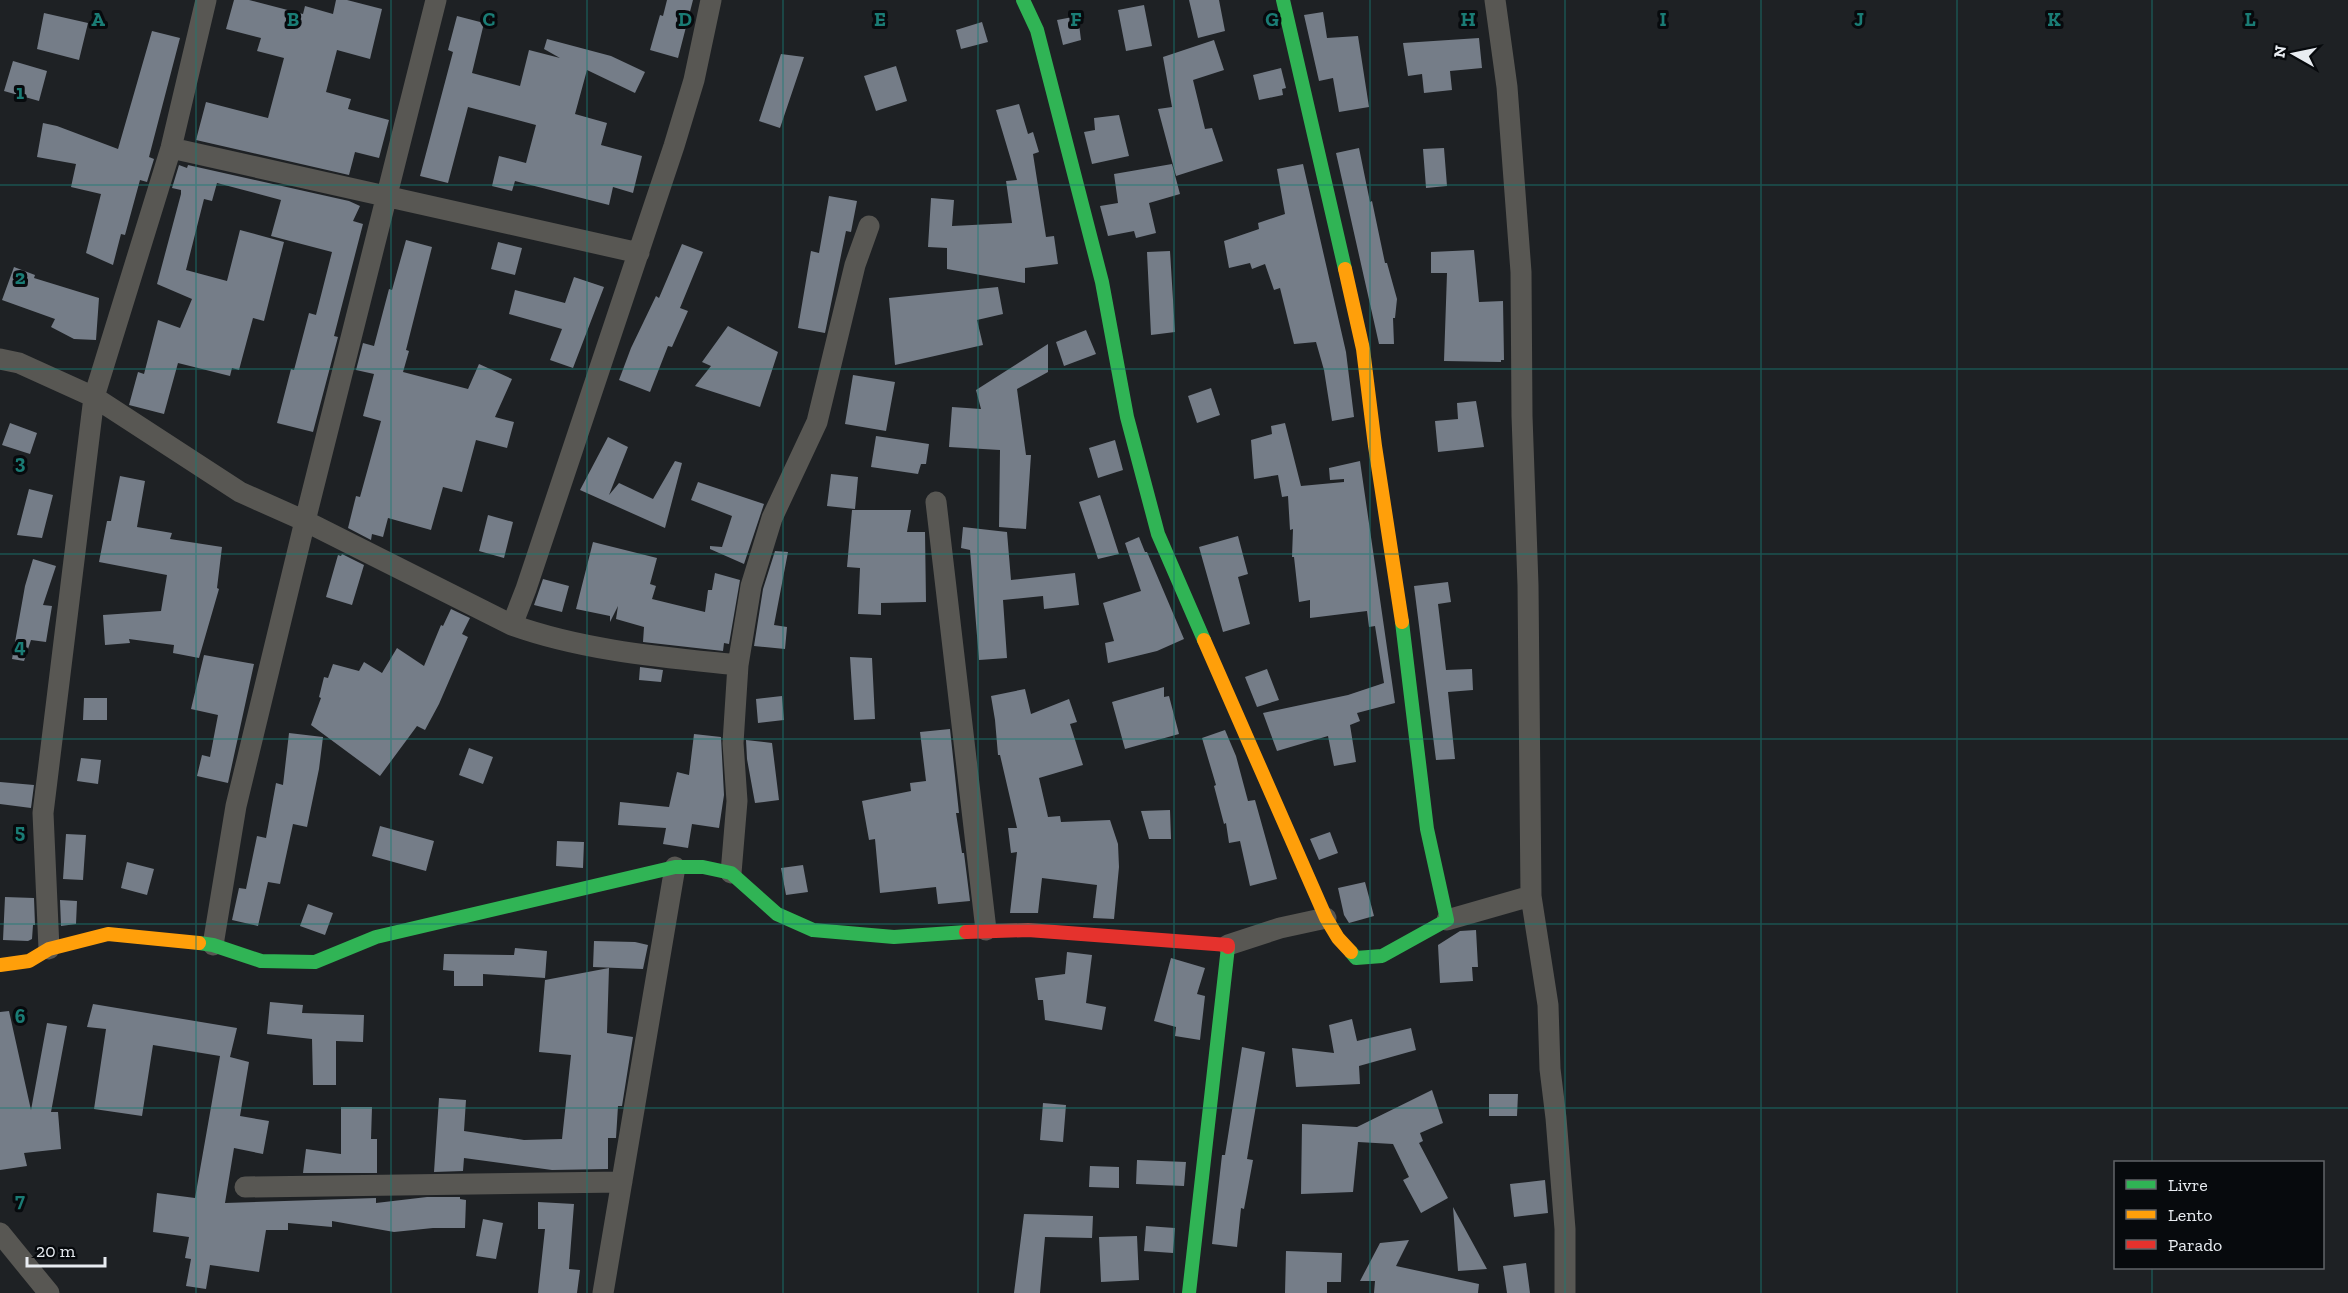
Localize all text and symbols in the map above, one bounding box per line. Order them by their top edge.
text: A [91,7,105,31]
text: B [287,7,299,31]
text: C [483,7,496,31]
text: D [678,7,692,31]
text: E [874,7,886,31]
text: F [1070,7,1082,31]
text: G [1265,7,1279,31]
text: H [1460,7,1476,31]
text: I [1659,7,1667,31]
text: J [1854,7,1864,31]
text: K [2047,7,2061,31]
text: L [2244,7,2256,31]
north arrow [2264,24,2324,84]
text: N [2269,44,2290,59]
text: 1 [16,80,24,104]
text: 2 [15,265,26,289]
text: 3 [15,450,26,474]
text: 4 [14,634,26,658]
text: 5 [15,819,25,843]
text: 6 [15,1004,26,1028]
legend [2114,1161,2324,1269]
text: Livre [2168,1174,2208,1196]
text: 7 [15,1188,25,1212]
text: Lento [2168,1204,2213,1226]
scale bar [27,1230,105,1268]
text: Parado [2168,1234,2222,1256]
text: 20 m [36,1240,76,1262]

